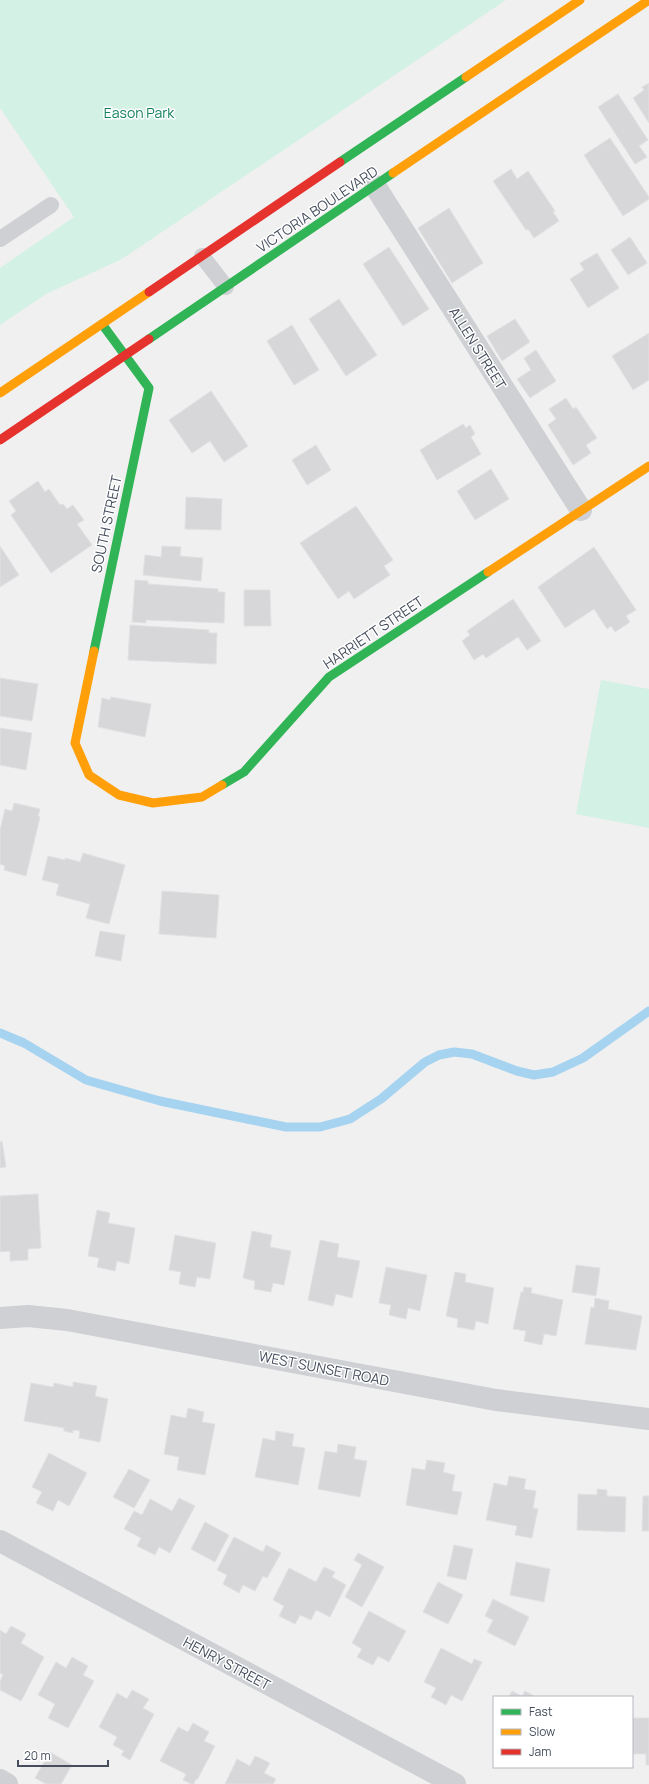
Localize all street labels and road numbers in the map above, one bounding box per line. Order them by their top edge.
street label: VICTORIA BOULEVARD [253,161,381,257]
street label: ALLEN STREET [445,303,511,393]
street label: SOUTH STREET [86,473,126,575]
street label: HARRIETT STREET [319,591,428,673]
street label: WEST SUNSET ROAD [257,1346,391,1390]
street label: HENRY STREET [180,1632,274,1694]

